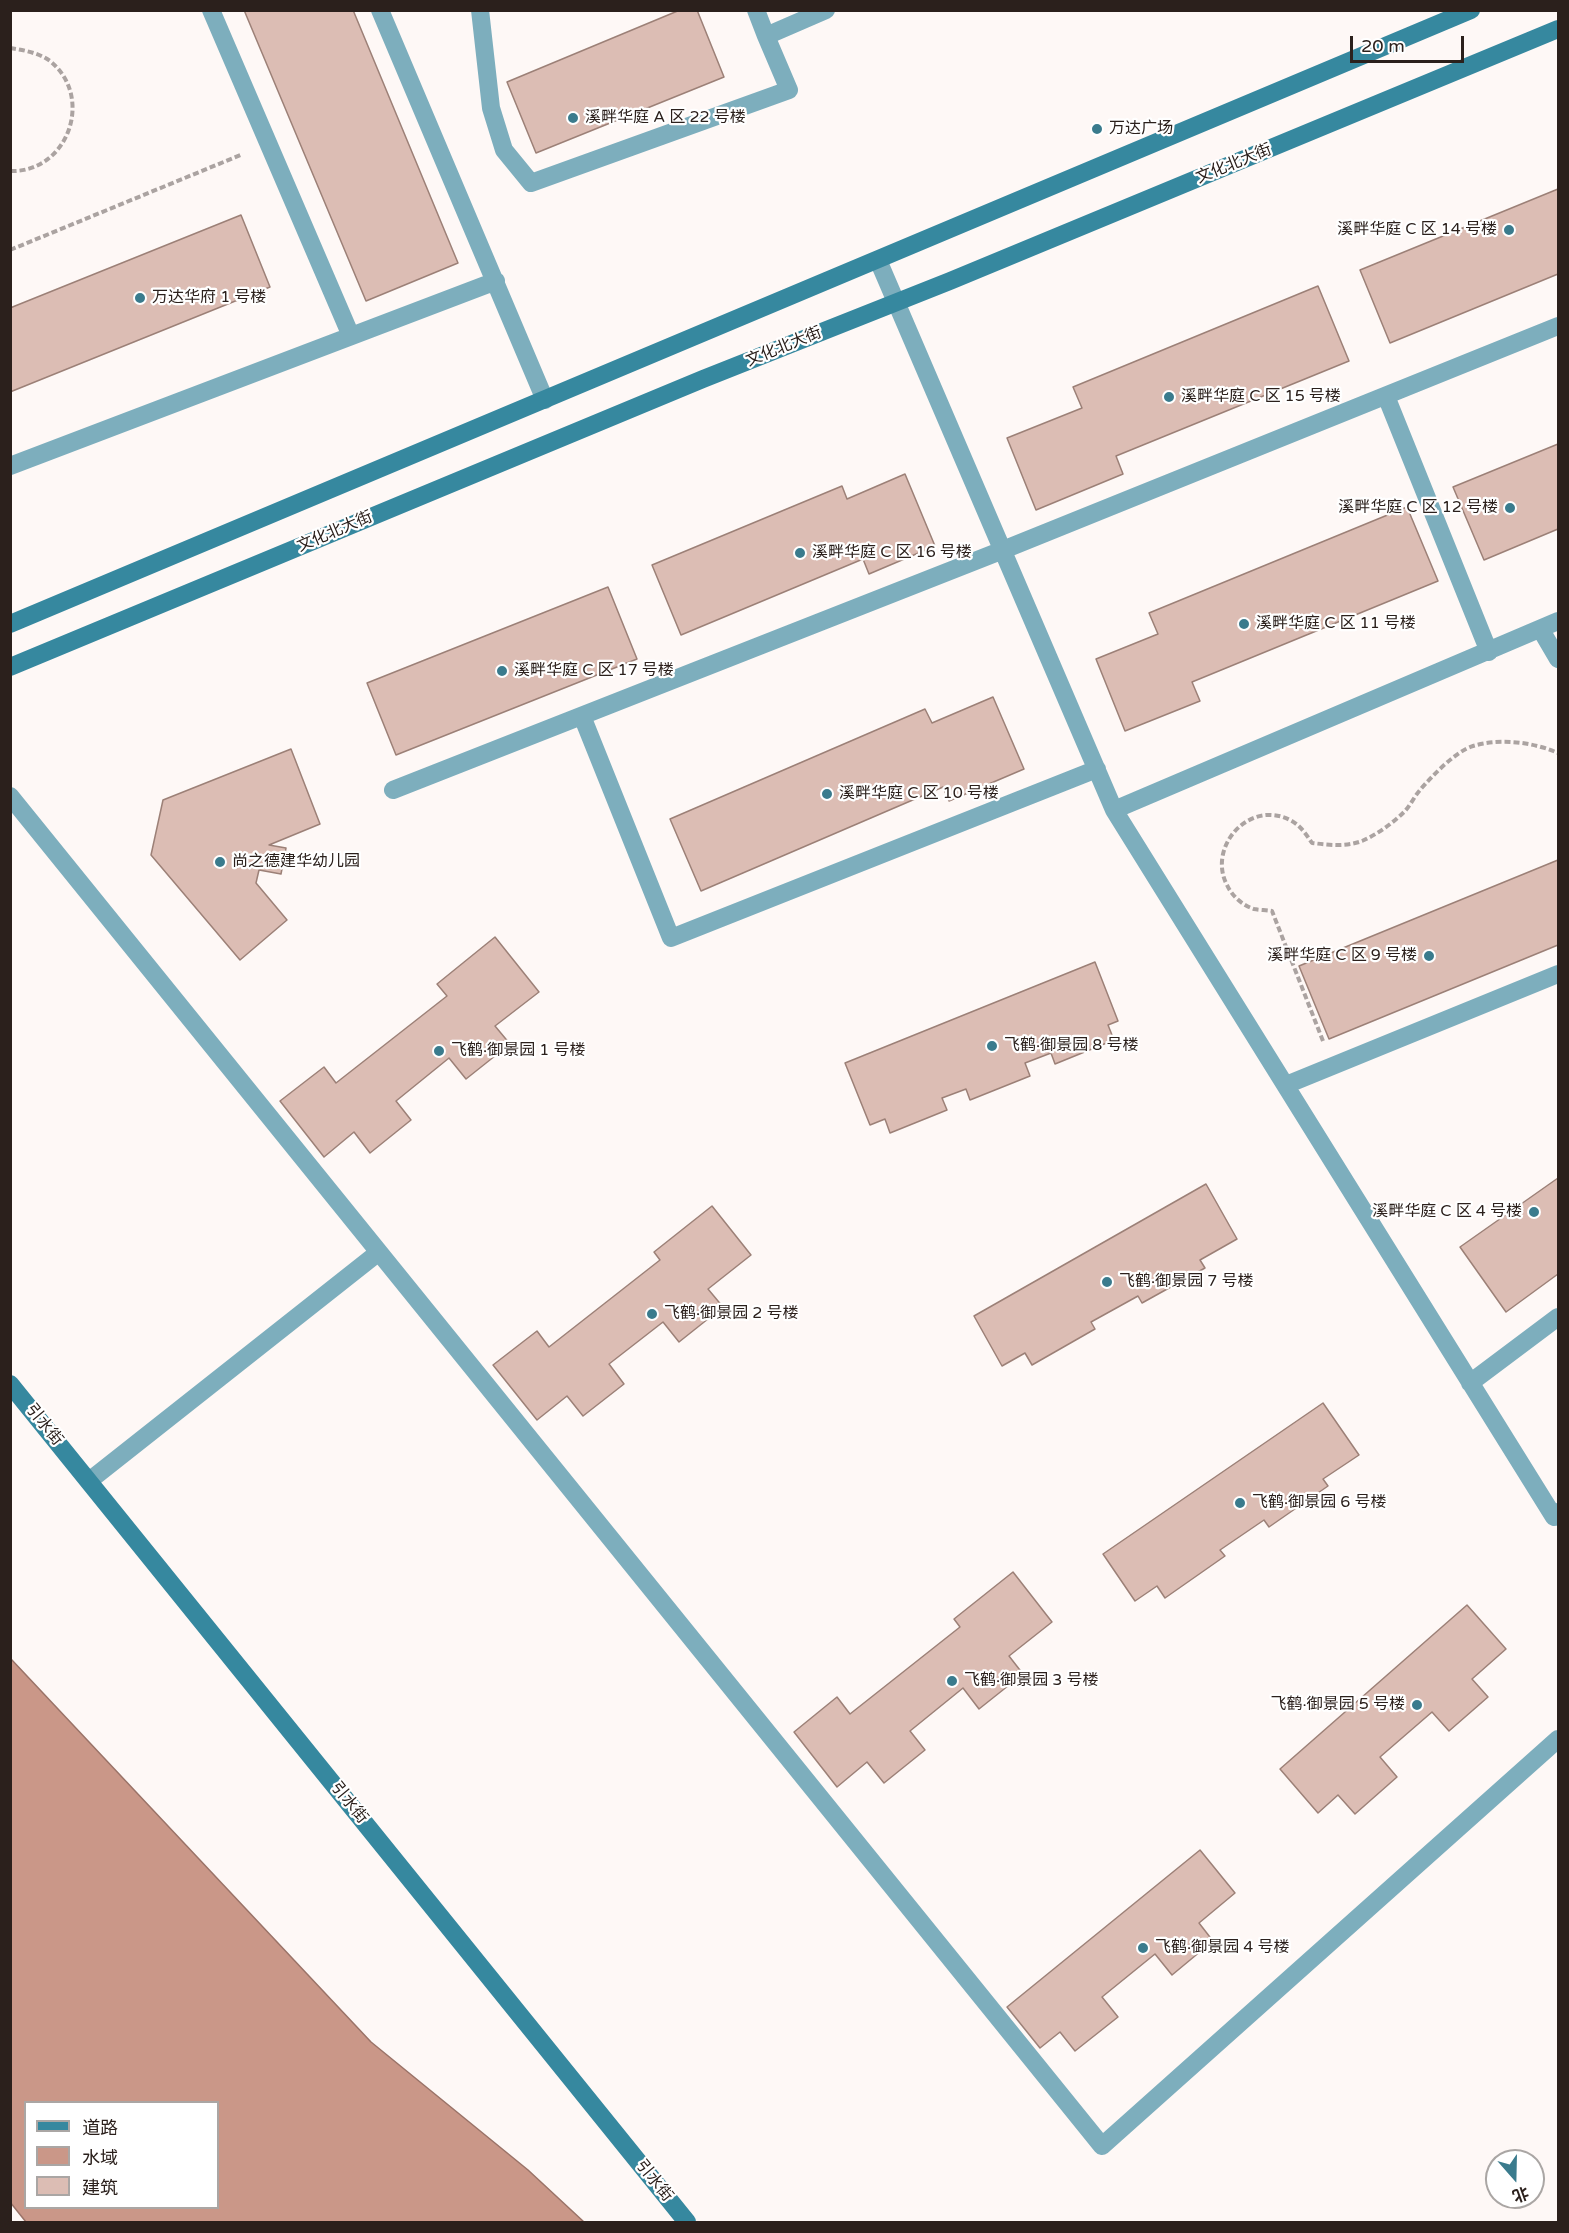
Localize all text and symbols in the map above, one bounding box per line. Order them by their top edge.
scale bar [1353,24,1467,62]
text: 20 m [1361,35,1405,57]
place label: 溪畔华庭 A 区 22 号楼 [585,108,746,128]
marker: 溪畔华庭 A 区 22 号楼 [566,111,580,125]
place label: 万达广场 [1109,119,1173,139]
marker: 万达广场 [1090,122,1104,136]
street label: 文化北大街 [1193,140,1275,188]
place label: 溪畔华庭 C 区 14 号楼 [1337,220,1497,240]
marker: 溪畔华庭 C 区 14 号楼 [1502,223,1516,237]
place label: 万达华府 1 号楼 [152,288,266,308]
marker: 万达华府 1 号楼 [133,291,147,305]
street label: 文化北大街 [743,323,825,371]
place label: 溪畔华庭 C 区 15 号楼 [1181,387,1341,407]
marker: 溪畔华庭 C 区 15 号楼 [1162,390,1176,404]
place label: 溪畔华庭 C 区 12 号楼 [1338,498,1498,518]
marker: 溪畔华庭 C 区 12 号楼 [1503,501,1517,515]
street label: 文化北大街 [294,508,376,556]
place label: 溪畔华庭 C 区 16 号楼 [812,543,972,563]
marker: 溪畔华庭 C 区 16 号楼 [793,546,807,560]
place label: 溪畔华庭 C 区 11 号楼 [1256,614,1416,634]
marker: 溪畔华庭 C 区 11 号楼 [1237,617,1251,631]
place label: 溪畔华庭 C 区 17 号楼 [514,661,674,681]
marker: 溪畔华庭 C 区 17 号楼 [495,664,509,678]
place label: 溪畔华庭 C 区 10 号楼 [839,784,999,804]
marker: 溪畔华庭 C 区 10 号楼 [820,787,834,801]
place label: 尚之德建华幼儿园 [232,852,360,872]
marker: 尚之德建华幼儿园 [213,855,227,869]
place label: 溪畔华庭 C 区 9 号楼 [1267,946,1417,966]
marker: 溪畔华庭 C 区 9 号楼 [1422,949,1436,963]
place label: 飞鹤·御景园 8 号楼 [1004,1036,1139,1056]
marker: 飞鹤·御景园 8 号楼 [985,1039,999,1053]
place label: 飞鹤·御景园 1 号楼 [451,1041,586,1061]
marker: 飞鹤·御景园 1 号楼 [432,1044,446,1058]
place label: 溪畔华庭 C 区 4 号楼 [1372,1202,1522,1222]
marker: 溪畔华庭 C 区 4 号楼 [1527,1205,1541,1219]
place label: 飞鹤·御景园 7 号楼 [1119,1272,1254,1292]
marker: 飞鹤·御景园 7 号楼 [1100,1275,1114,1289]
place label: 飞鹤·御景园 2 号楼 [664,1304,799,1324]
marker: 飞鹤·御景园 2 号楼 [645,1307,659,1321]
street label: 引水街 [21,1400,67,1450]
place label: 飞鹤·御景园 6 号楼 [1252,1493,1387,1513]
marker: 飞鹤·御景园 6 号楼 [1233,1496,1247,1510]
place label: 飞鹤·御景园 3 号楼 [964,1671,1099,1691]
marker: 飞鹤·御景园 3 号楼 [945,1674,959,1688]
place label: 飞鹤·御景园 5 号楼 [1270,1695,1405,1715]
marker: 飞鹤·御景园 5 号楼 [1410,1698,1424,1712]
street label: 引水街 [326,1778,372,1828]
place label: 飞鹤·御景园 4 号楼 [1155,1938,1290,1958]
marker: 飞鹤·御景园 4 号楼 [1136,1941,1150,1955]
legend [24,2101,219,2209]
text: 道路 [82,2117,118,2139]
text: 水域 [82,2147,118,2169]
north arrow [1485,2149,1545,2209]
street label: 引水街 [631,2156,677,2206]
text: 建筑 [82,2177,118,2199]
text: 北 [1510,2182,1531,2206]

